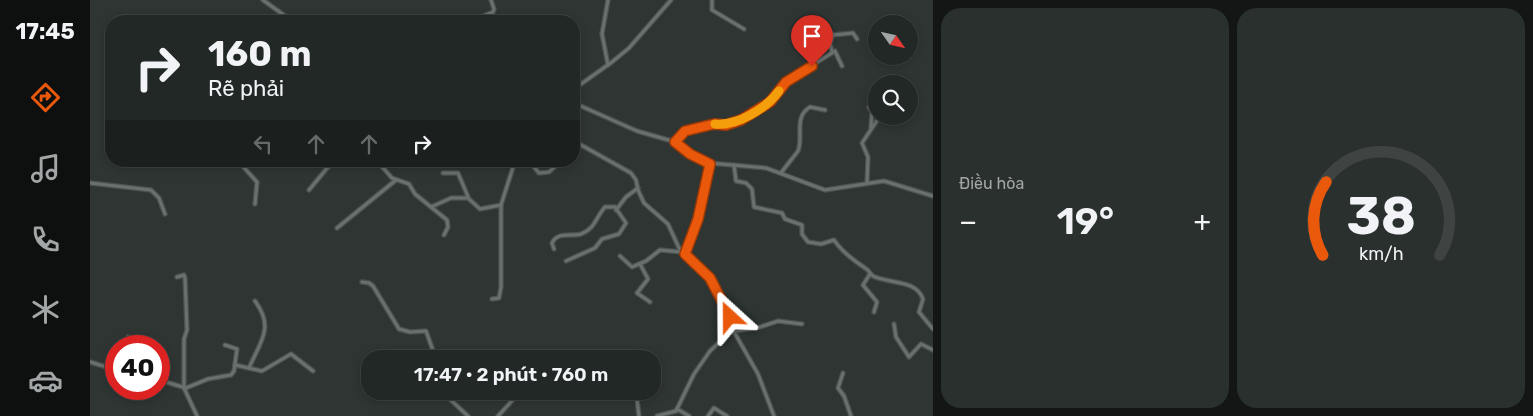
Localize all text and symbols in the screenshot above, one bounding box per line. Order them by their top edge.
pin [791,15,833,66]
north arrow [868,15,918,65]
map controls [868,15,918,125]
text: 17:45 [15,18,75,45]
icon: arrive [798,22,826,50]
text: 160 m [208,33,312,75]
icon: right [125,35,190,100]
text: Rẽ phải [208,75,284,102]
button: search [868,75,918,125]
icon: directions [28,80,63,115]
icon: left [249,130,277,158]
icon: ahead [302,130,330,158]
icon: ahead [355,130,383,158]
icon: right [408,130,436,158]
icon: music [28,151,63,186]
text: Điều hòa [959,174,1024,193]
text: 38 [1346,185,1416,247]
text: 19° [1057,198,1114,244]
text: − [959,205,977,238]
text: + [1194,205,1211,238]
icon: phone [28,222,63,257]
text: km/h [1359,243,1403,264]
position arrow [703,290,755,342]
icon: climate [28,292,63,327]
speed limit sign: 40 [105,335,170,400]
icon: car [28,363,63,398]
text: 17:47 · 2 phút · 760 m [414,363,608,386]

